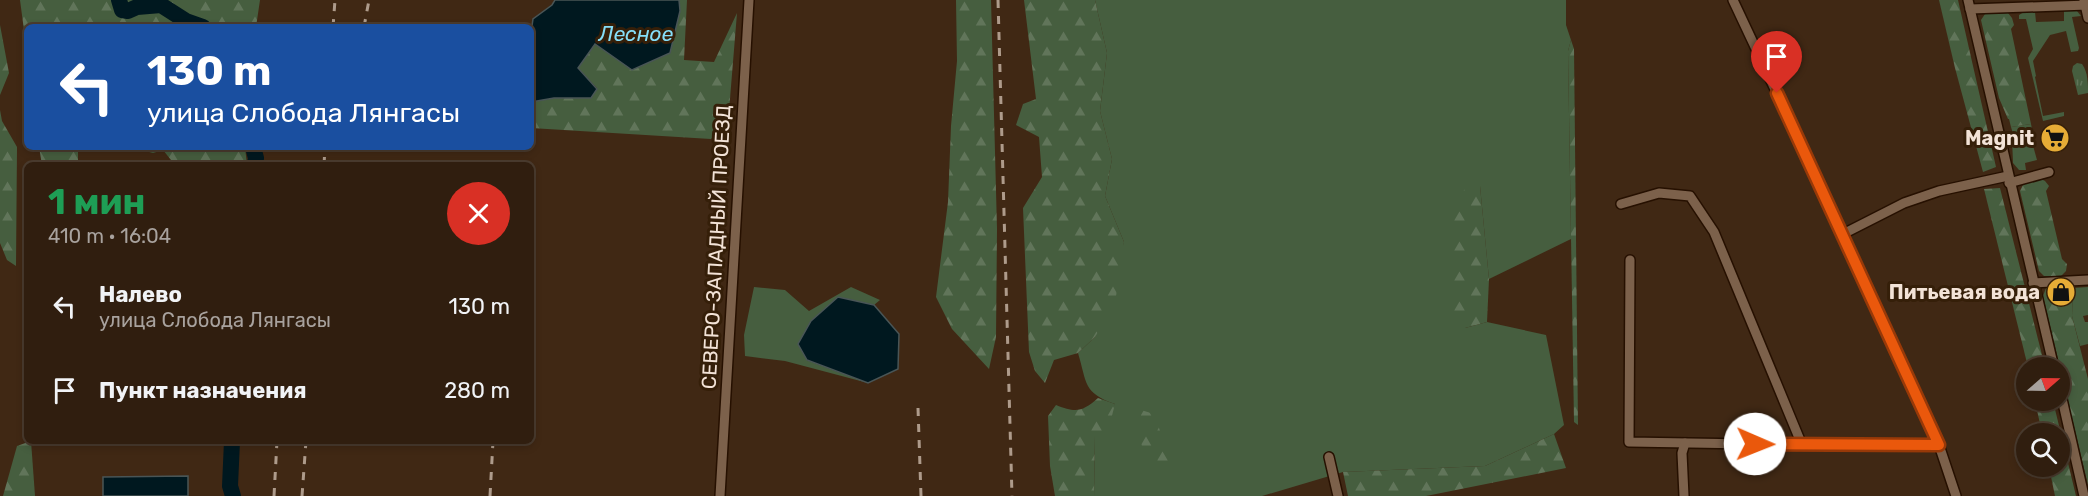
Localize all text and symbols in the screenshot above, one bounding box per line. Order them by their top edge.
water label: Лесное [598,21,673,46]
pin [1751,31,1802,93]
icon: arrive [1760,40,1793,73]
text: 130 m [147,46,272,96]
icon: left [48,48,126,126]
text: улица Слобода Лянгасы [147,97,460,129]
street label: СЕВЕРО-ЗАПАДНЫЙ ПРОЕЗД [697,104,735,390]
supermarket icon: Magnit [2039,122,2071,154]
place label: Magnit [1965,126,2034,150]
text: 1 мин [48,180,146,223]
button: close [447,182,510,245]
text: 410 m · 16:04 [48,224,171,248]
shop icon: Питьевая вода [2045,276,2077,308]
place label: Питьевая вода [1889,280,2040,304]
text: Налево [99,281,182,308]
icon: left [48,290,81,323]
text: 130 m [448,293,510,320]
text: улица Слобода Лянгасы [99,308,331,332]
north arrow [2016,357,2070,411]
map controls [2016,357,2070,477]
icon: arrive [48,374,81,407]
text: Пункт назначения [99,377,307,404]
text: 280 m [444,377,510,404]
position arrow [1723,412,1787,476]
button: search [2016,423,2070,477]

